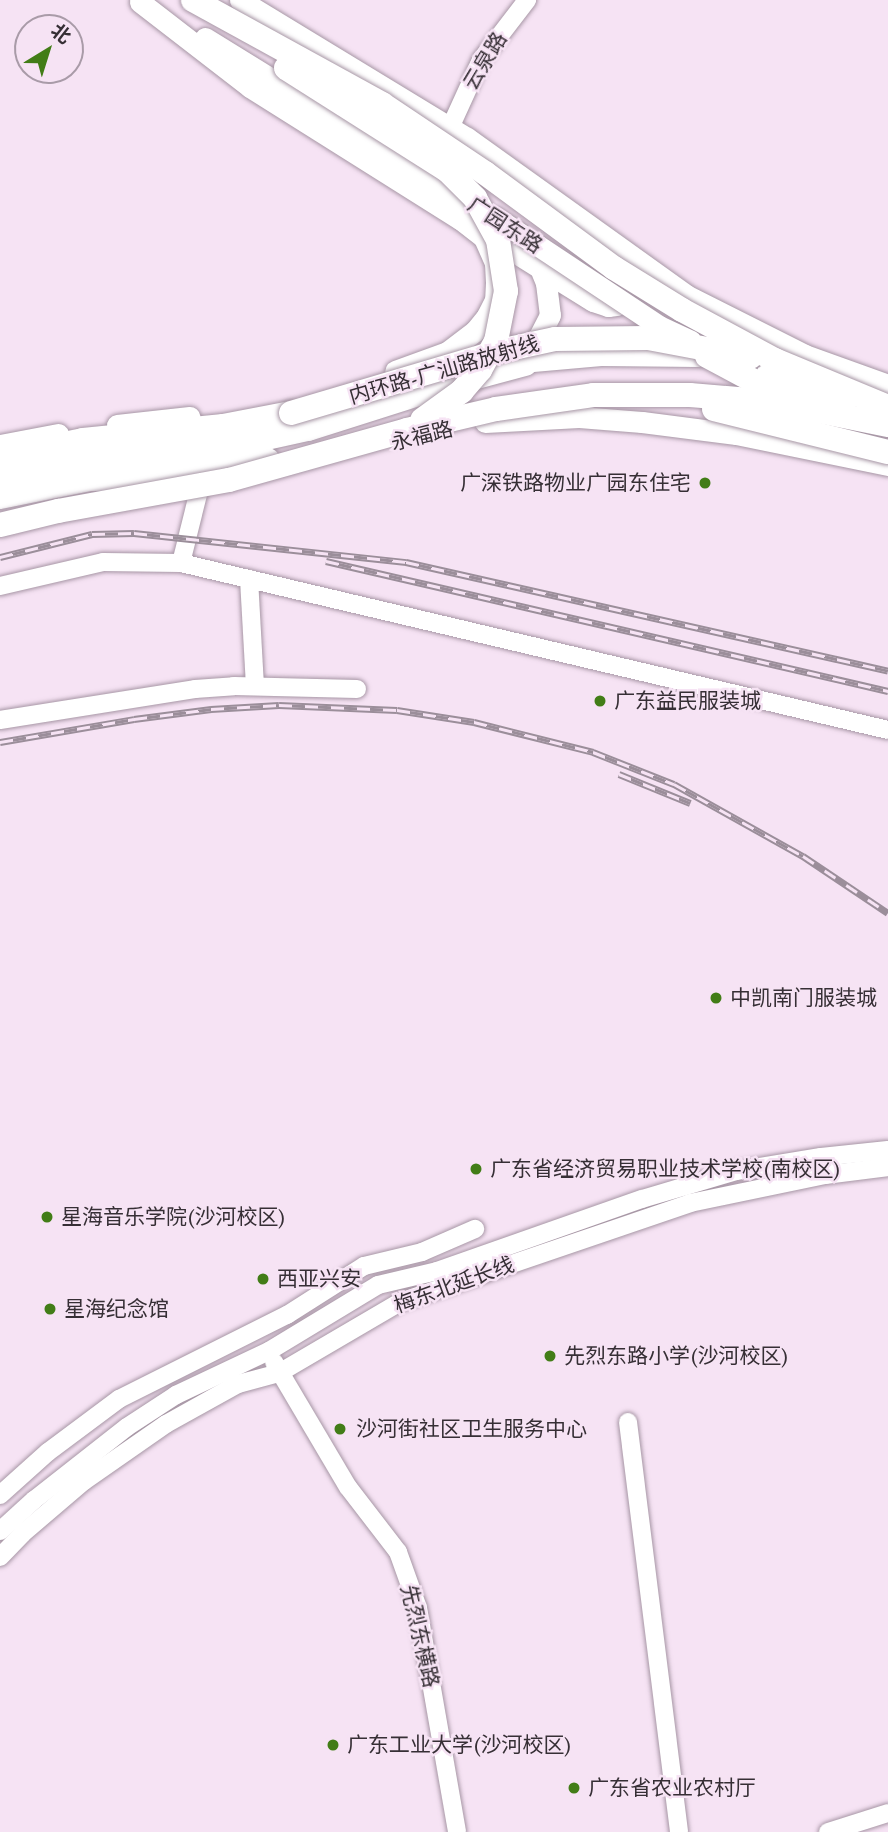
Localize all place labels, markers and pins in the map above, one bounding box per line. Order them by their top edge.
place label: 广深铁路物业广园东住宅 [460,470,691,496]
marker: 广深铁路物业广园东住宅 [697,475,713,491]
place label: 广东益民服装城 [614,688,761,714]
marker: 广东益民服装城 [592,693,608,709]
place label: 中凯南门服装城 [730,985,877,1011]
marker: 中凯南门服装城 [708,990,724,1006]
place label: 广东省经济贸易职业技术学校(南校区) [490,1156,841,1182]
marker: 广东省经济贸易职业技术学校(南校区) [468,1161,484,1177]
place label: 星海音乐学院(沙河校区) [61,1204,286,1230]
marker: 星海音乐学院(沙河校区) [39,1209,55,1225]
place label: 西亚兴安 [277,1266,361,1292]
marker: 西亚兴安 [255,1271,271,1287]
place label: 星海纪念馆 [64,1296,169,1322]
marker: 星海纪念馆 [42,1301,58,1317]
place label: 先烈东路小学(沙河校区) [564,1343,789,1369]
marker: 先烈东路小学(沙河校区) [542,1348,558,1364]
place label: 沙河街社区卫生服务中心 [356,1416,587,1442]
marker: 沙河街社区卫生服务中心 [330,1419,350,1439]
place label: 广东工业大学(沙河校区) [347,1732,572,1758]
marker: 广东工业大学(沙河校区) [325,1737,341,1753]
place label: 广东省农业农村厅 [588,1775,756,1801]
marker: 广东省农业农村厅 [566,1780,582,1796]

